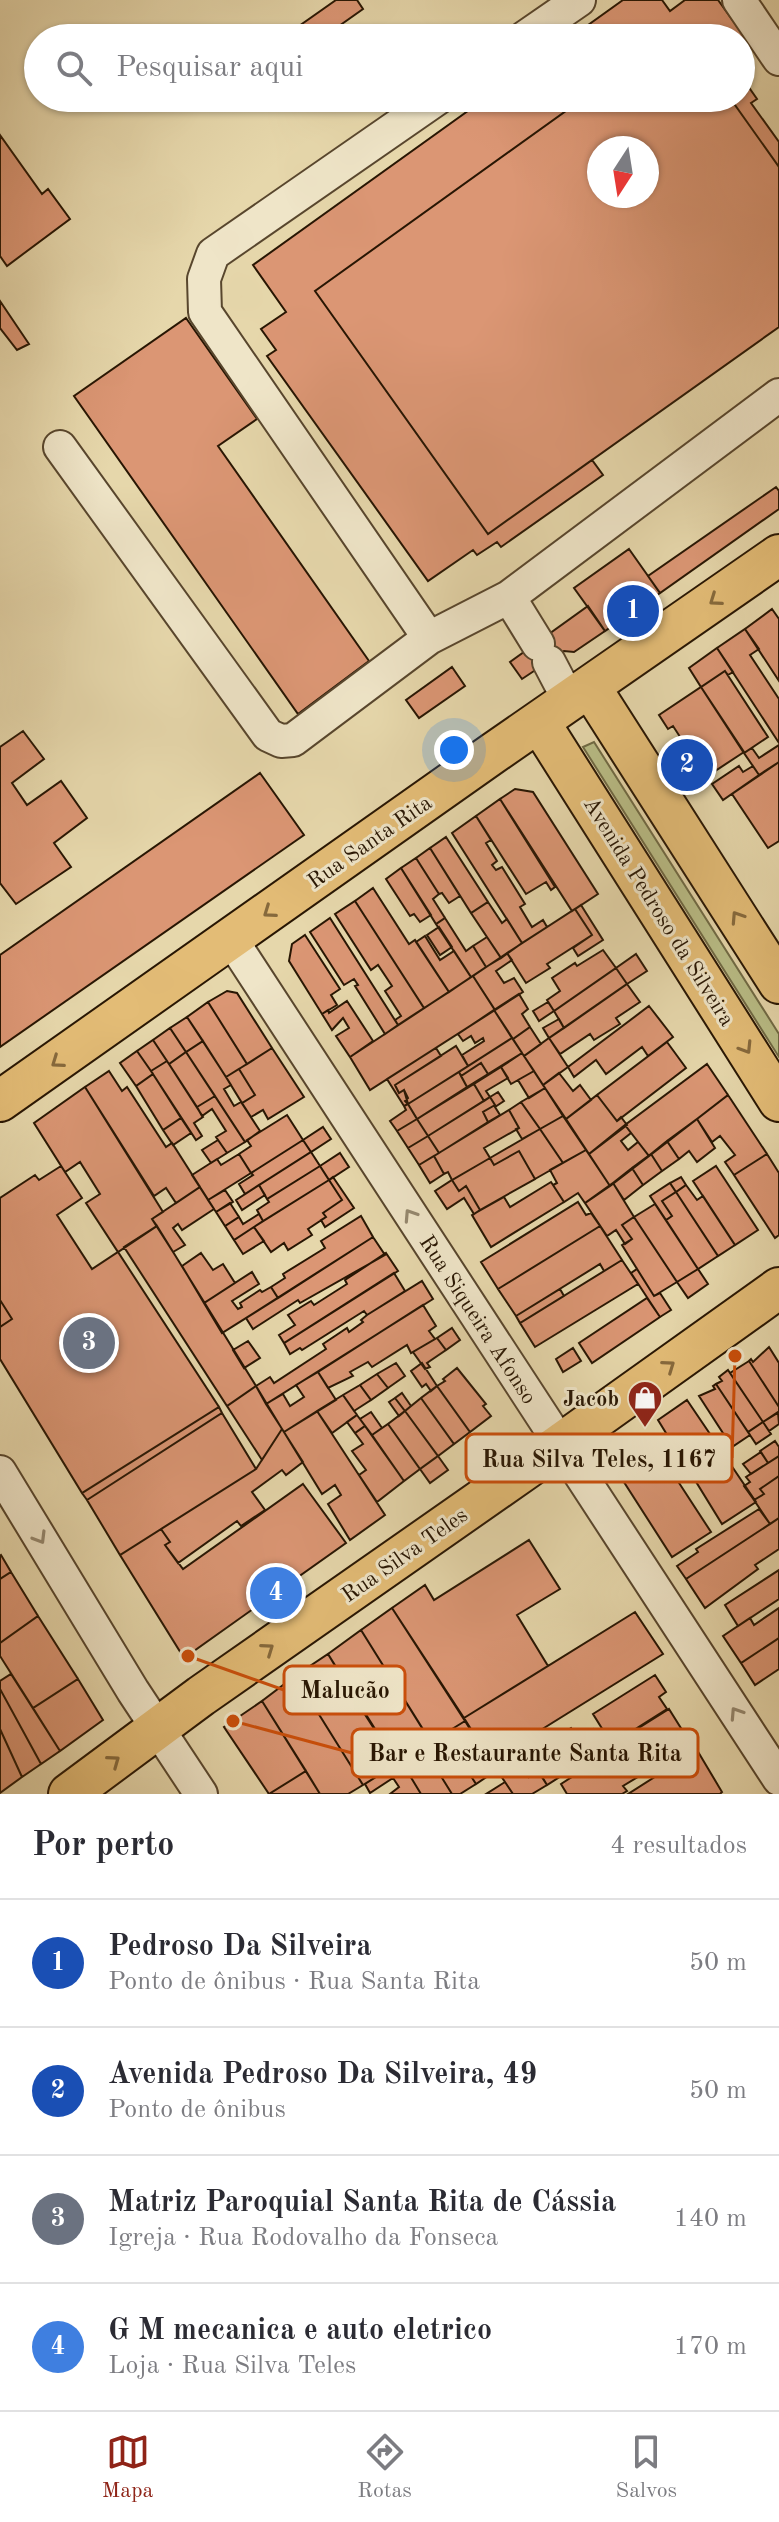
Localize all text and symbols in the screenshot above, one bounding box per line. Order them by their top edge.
search box [24,24,755,112]
icon: search [52,46,96,90]
text: Pesquisar aqui [116,53,303,83]
north arrow [587,136,659,208]
pin: 1 [607,581,659,641]
one-way arrow [709,590,724,605]
your location [434,730,474,770]
pin: 2 [661,735,713,795]
street label: Rua Santa Rita [304,792,436,893]
street label: Avenida Pedroso da Silveira [579,794,738,1030]
one-way arrow [264,902,278,917]
one-way arrow [731,911,746,926]
one-way arrow [736,1040,751,1054]
one-way arrow [51,1052,65,1067]
one-way arrow [405,1209,420,1223]
street label: Rua Siqueira Afonso [415,1232,540,1408]
pin: 3 [63,1313,115,1373]
one-way arrow [661,1361,675,1376]
shop icon: Jacob [626,1379,664,1429]
place label: Jacob [563,1389,619,1411]
callout: Rua Silva Teles, 1167 [466,1434,732,1482]
text: Rua Silva Teles, 1167 [482,1449,716,1473]
street label: Rua Silva Teles [338,1504,472,1607]
one-way arrow [31,1529,46,1544]
pin: 4 [250,1563,302,1623]
one-way arrow [259,1644,273,1659]
callout: Malucão [284,1666,405,1714]
text: Malucão [300,1680,390,1704]
one-way arrow [731,1708,746,1722]
callout: Bar e Restaurante Santa Rita [352,1729,698,1777]
text: Bar e Restaurante Santa Rita [368,1743,682,1767]
one-way arrow [106,1757,120,1771]
text: Por perto [32,1829,174,1863]
text: 4 resultados [610,1833,747,1859]
text: Pedroso Da Silveira [108,1932,372,1962]
text: 1 [50,1950,66,1976]
text: 50 m [689,1950,747,1976]
text: Ponto de ônibus · Rua Santa Rita [108,1969,480,1995]
text: Avenida Pedroso Da Silveira, 49 [108,2060,537,2090]
text: 2 [50,2078,66,2104]
text: 50 m [689,2078,747,2104]
text: Ponto de ônibus [108,2097,286,2123]
text: Matriz Paroquial Santa Rita de Cássia [108,2188,616,2218]
text: 3 [50,2206,66,2232]
text: 140 m [674,2206,747,2232]
text: Igreja · Rua Rodovalho da Fonseca [108,2225,498,2251]
text: G M mecanica e auto eletrico [108,2316,492,2346]
text: 4 [50,2334,66,2360]
text: 170 m [674,2334,747,2360]
text: Loja · Rua Silva Teles [108,2353,356,2379]
tab: Mapa [102,2430,153,2505]
tab: Rotas [357,2430,412,2505]
tab: Salvos [616,2430,677,2505]

